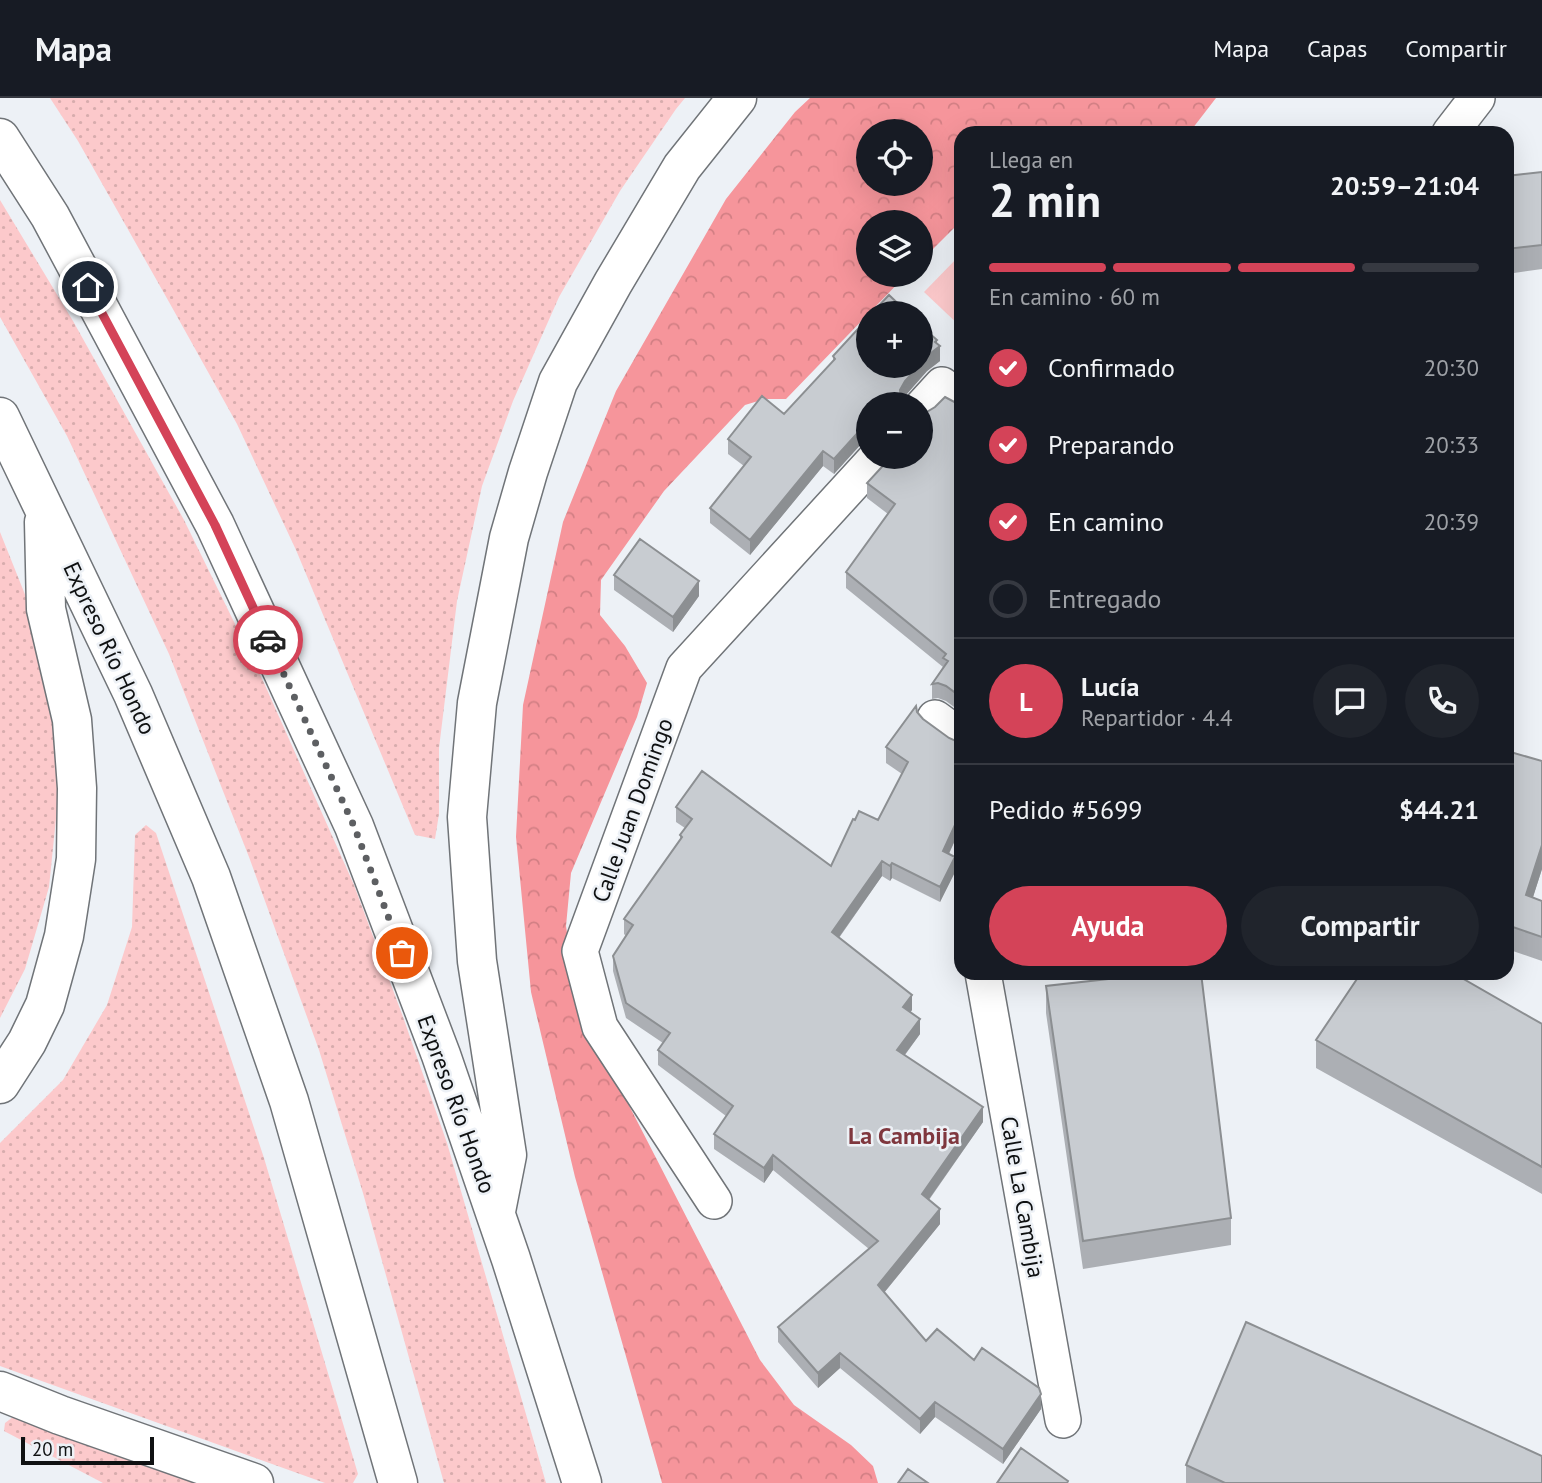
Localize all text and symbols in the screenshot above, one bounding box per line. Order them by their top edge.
text: Mapa [35,27,112,70]
text: Mapa [1213,33,1269,64]
text: Capas [1307,33,1367,64]
text: Compartir [1405,33,1507,64]
map controls [856,119,933,469]
button: locate [856,119,933,196]
text: Llega en [989,145,1073,174]
text: 20:59–21:04 [1330,169,1479,202]
text: 2 min [989,170,1101,230]
button: layers [856,210,933,287]
pin [58,257,118,317]
icon: home [69,268,107,306]
text: En camino · 60 m [989,282,1160,311]
button: + [856,301,933,378]
icon: check [989,349,1027,387]
text: Confirmado [1048,351,1175,384]
text: 20:30 [1424,353,1479,382]
button: − [856,392,933,469]
icon: check [989,426,1027,464]
text: Preparando [1048,428,1175,461]
text: 20:33 [1424,430,1479,459]
icon: check [989,503,1027,541]
text: En camino [1048,505,1164,538]
text: 20:39 [1424,507,1479,536]
street label: Expreso Río Hondo [57,557,163,739]
text: Entregado [1048,582,1162,615]
courier [233,605,303,675]
icon: car [249,621,287,659]
button: chat [1313,664,1387,738]
button: phone [1405,664,1479,738]
text: Lucía [1081,670,1140,703]
text: L [1019,685,1033,718]
text: Repartidor · 4.4 [1081,703,1233,732]
street label: Calle Juan Domingo [585,714,679,906]
text: Pedido #5699 [989,793,1142,826]
text: $44.21 [1399,793,1479,826]
button: Ayuda [989,886,1227,966]
button: Compartir [1241,886,1479,966]
pin [372,923,432,983]
icon: bag [383,934,421,972]
street label: Expreso Río Hondo [411,1011,503,1197]
street label: Calle La Cambija [995,1114,1051,1280]
district label: La Cambija [848,1120,960,1151]
scale bar [21,1434,154,1466]
text: 20 m [32,1437,73,1461]

